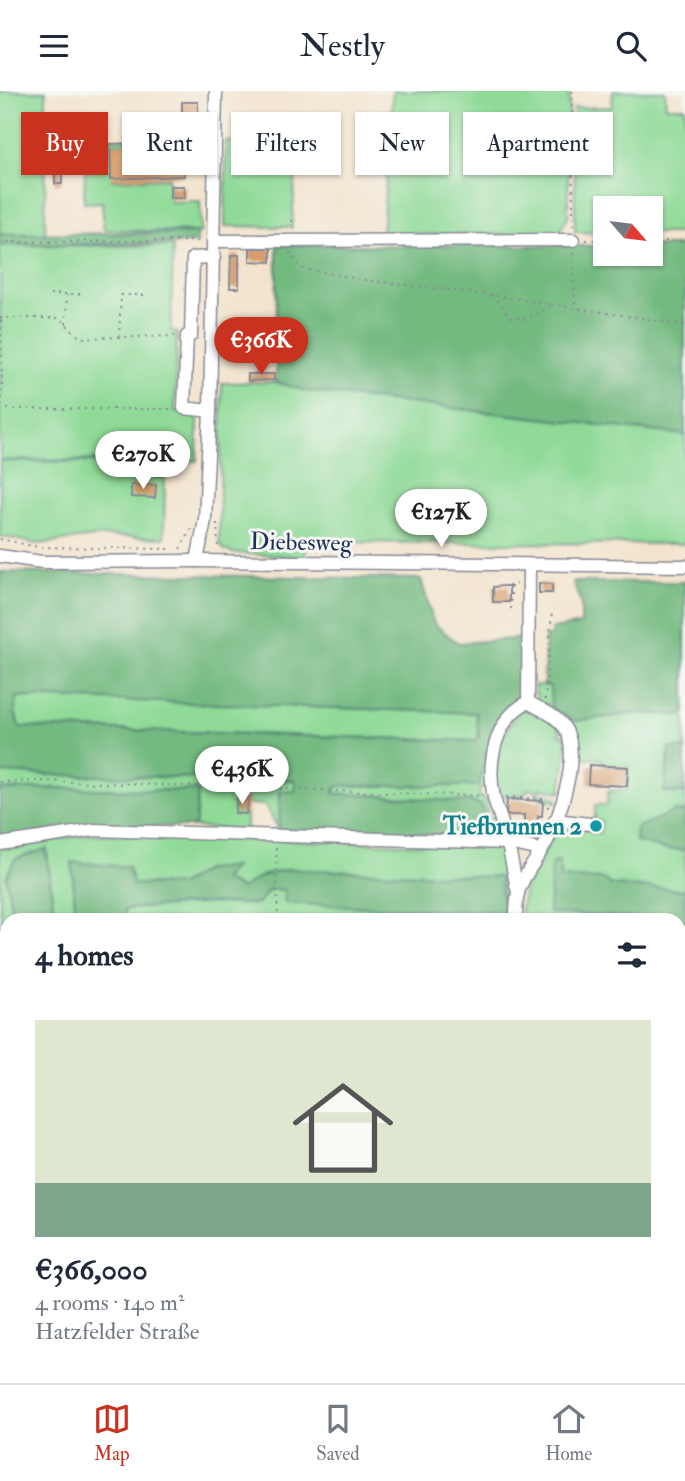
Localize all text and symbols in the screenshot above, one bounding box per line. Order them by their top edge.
text: Nestly [300,26,385,66]
icon: menu [35,27,73,65]
icon: search [612,27,650,65]
chip: Buy [21,112,108,175]
chip: Rent [122,112,217,175]
chip: Filters [231,112,341,175]
chip: New [355,112,449,175]
chip: Apartment [463,112,613,175]
north arrow [593,196,663,266]
map controls [593,196,663,266]
pin: €366K [212,317,310,377]
text: €366K [230,325,292,354]
pin: €270K [94,431,192,491]
text: €270K [111,439,175,468]
pin: €127K [392,489,490,549]
text: €127K [411,497,471,526]
street label: Diebesweg [250,526,354,559]
pin: €436K [193,747,291,806]
text: €436K [211,754,273,783]
place label: Tiefbrunnen 2 [442,811,582,842]
marker: Tiefbrunnen 2 [588,818,604,834]
icon: filters [613,936,651,974]
text: 4 homes [35,937,134,974]
icon: home [280,1065,406,1191]
text: €366,000 [35,1251,148,1288]
text: 4 rooms · 140 m² [35,1288,184,1317]
text: Hatzfelder Straße [35,1317,199,1346]
tab: Map [93,1400,131,1466]
tab: Saved [316,1400,360,1466]
tab: Home [545,1400,592,1466]

